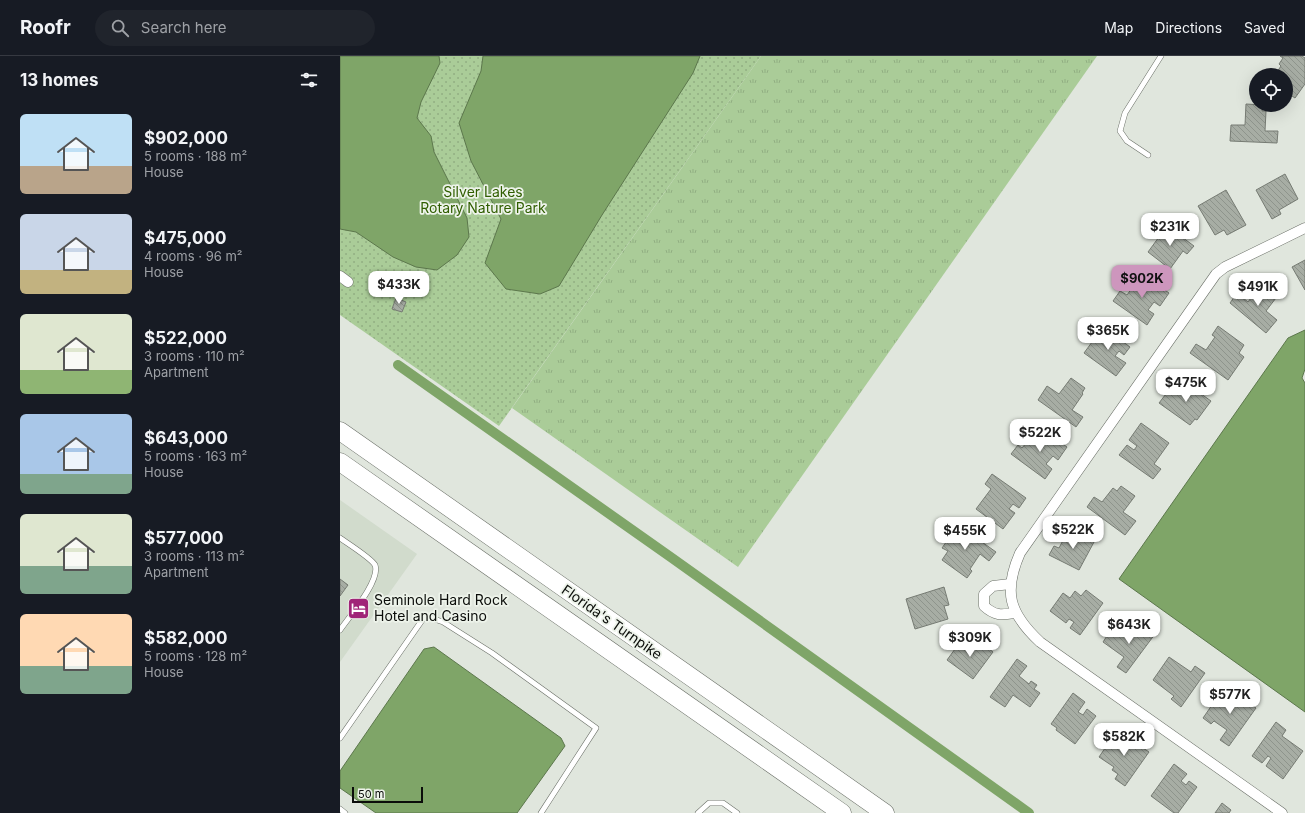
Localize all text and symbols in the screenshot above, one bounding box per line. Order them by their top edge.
search box [95,10,375,46]
text: Roofr [20,16,71,39]
icon: search [109,17,131,39]
text: Search here [141,18,227,37]
text: Map [1104,19,1133,36]
text: Directions [1155,19,1222,36]
text: Saved [1244,19,1285,36]
map controls [1249,68,1293,112]
button: locate [1249,68,1293,112]
icon: filters [298,69,320,91]
text: 13 homes [20,70,99,90]
text: $902,000 [144,128,228,148]
icon: home [52,130,100,178]
text: 5 rooms · 188 m² [144,148,247,164]
text: House [144,164,184,180]
park label: Silver Lakes Rotary Nature Park [420,183,546,216]
pin: $231K [1142,213,1198,247]
text: $231K [1150,218,1190,234]
text: $475,000 [144,228,226,248]
icon: home [52,230,100,278]
text: 4 rooms · 96 m² [144,248,243,264]
text: House [144,264,184,280]
pin: $902K [1114,265,1170,299]
text: $902K [1120,270,1164,286]
pin: $433K [371,271,427,305]
pin: $491K [1230,273,1286,307]
text: $433K [377,276,421,292]
text: $491K [1238,278,1278,294]
pin: $365K [1080,317,1136,351]
text: $365K [1086,322,1130,338]
text: $522,000 [144,328,227,348]
icon: home [52,330,100,378]
text: 3 rooms · 110 m² [144,348,245,364]
text: Apartment [144,364,209,380]
pin: $475K [1158,369,1214,403]
text: $475K [1165,374,1207,390]
pin: $522K [1012,419,1068,453]
text: $522K [1019,424,1061,440]
text: $643,000 [144,428,228,448]
icon: home [52,430,100,478]
text: 5 rooms · 163 m² [144,448,247,464]
text: House [144,464,184,480]
pin: $522K [1045,516,1101,550]
pin: $455K [937,517,993,551]
text: $522K [1052,521,1094,537]
text: $455K [943,522,987,538]
text: $577,000 [144,528,224,548]
icon: home [52,530,100,578]
text: 3 rooms · 113 m² [144,548,245,564]
text: Apartment [144,564,209,580]
street label: Florida's Turnpike [559,581,666,663]
place label: Seminole Hard Rock Hotel and Casino [374,591,508,624]
hotel icon: Seminole Hard Rock Hotel and Casino [346,595,372,621]
pin: $643K [1101,611,1157,645]
text: $643K [1107,616,1151,632]
pin: $309K [942,624,998,658]
text: $582,000 [144,628,227,648]
text: $309K [948,629,992,645]
icon: home [52,630,100,678]
text: 5 rooms · 128 m² [144,648,247,664]
text: House [144,664,184,680]
pin: $577K [1202,681,1258,715]
text: $577K [1209,686,1251,702]
pin: $582K [1096,723,1152,757]
text: $582K [1103,728,1145,744]
scale bar [352,785,423,804]
text: 50 m [358,787,384,801]

